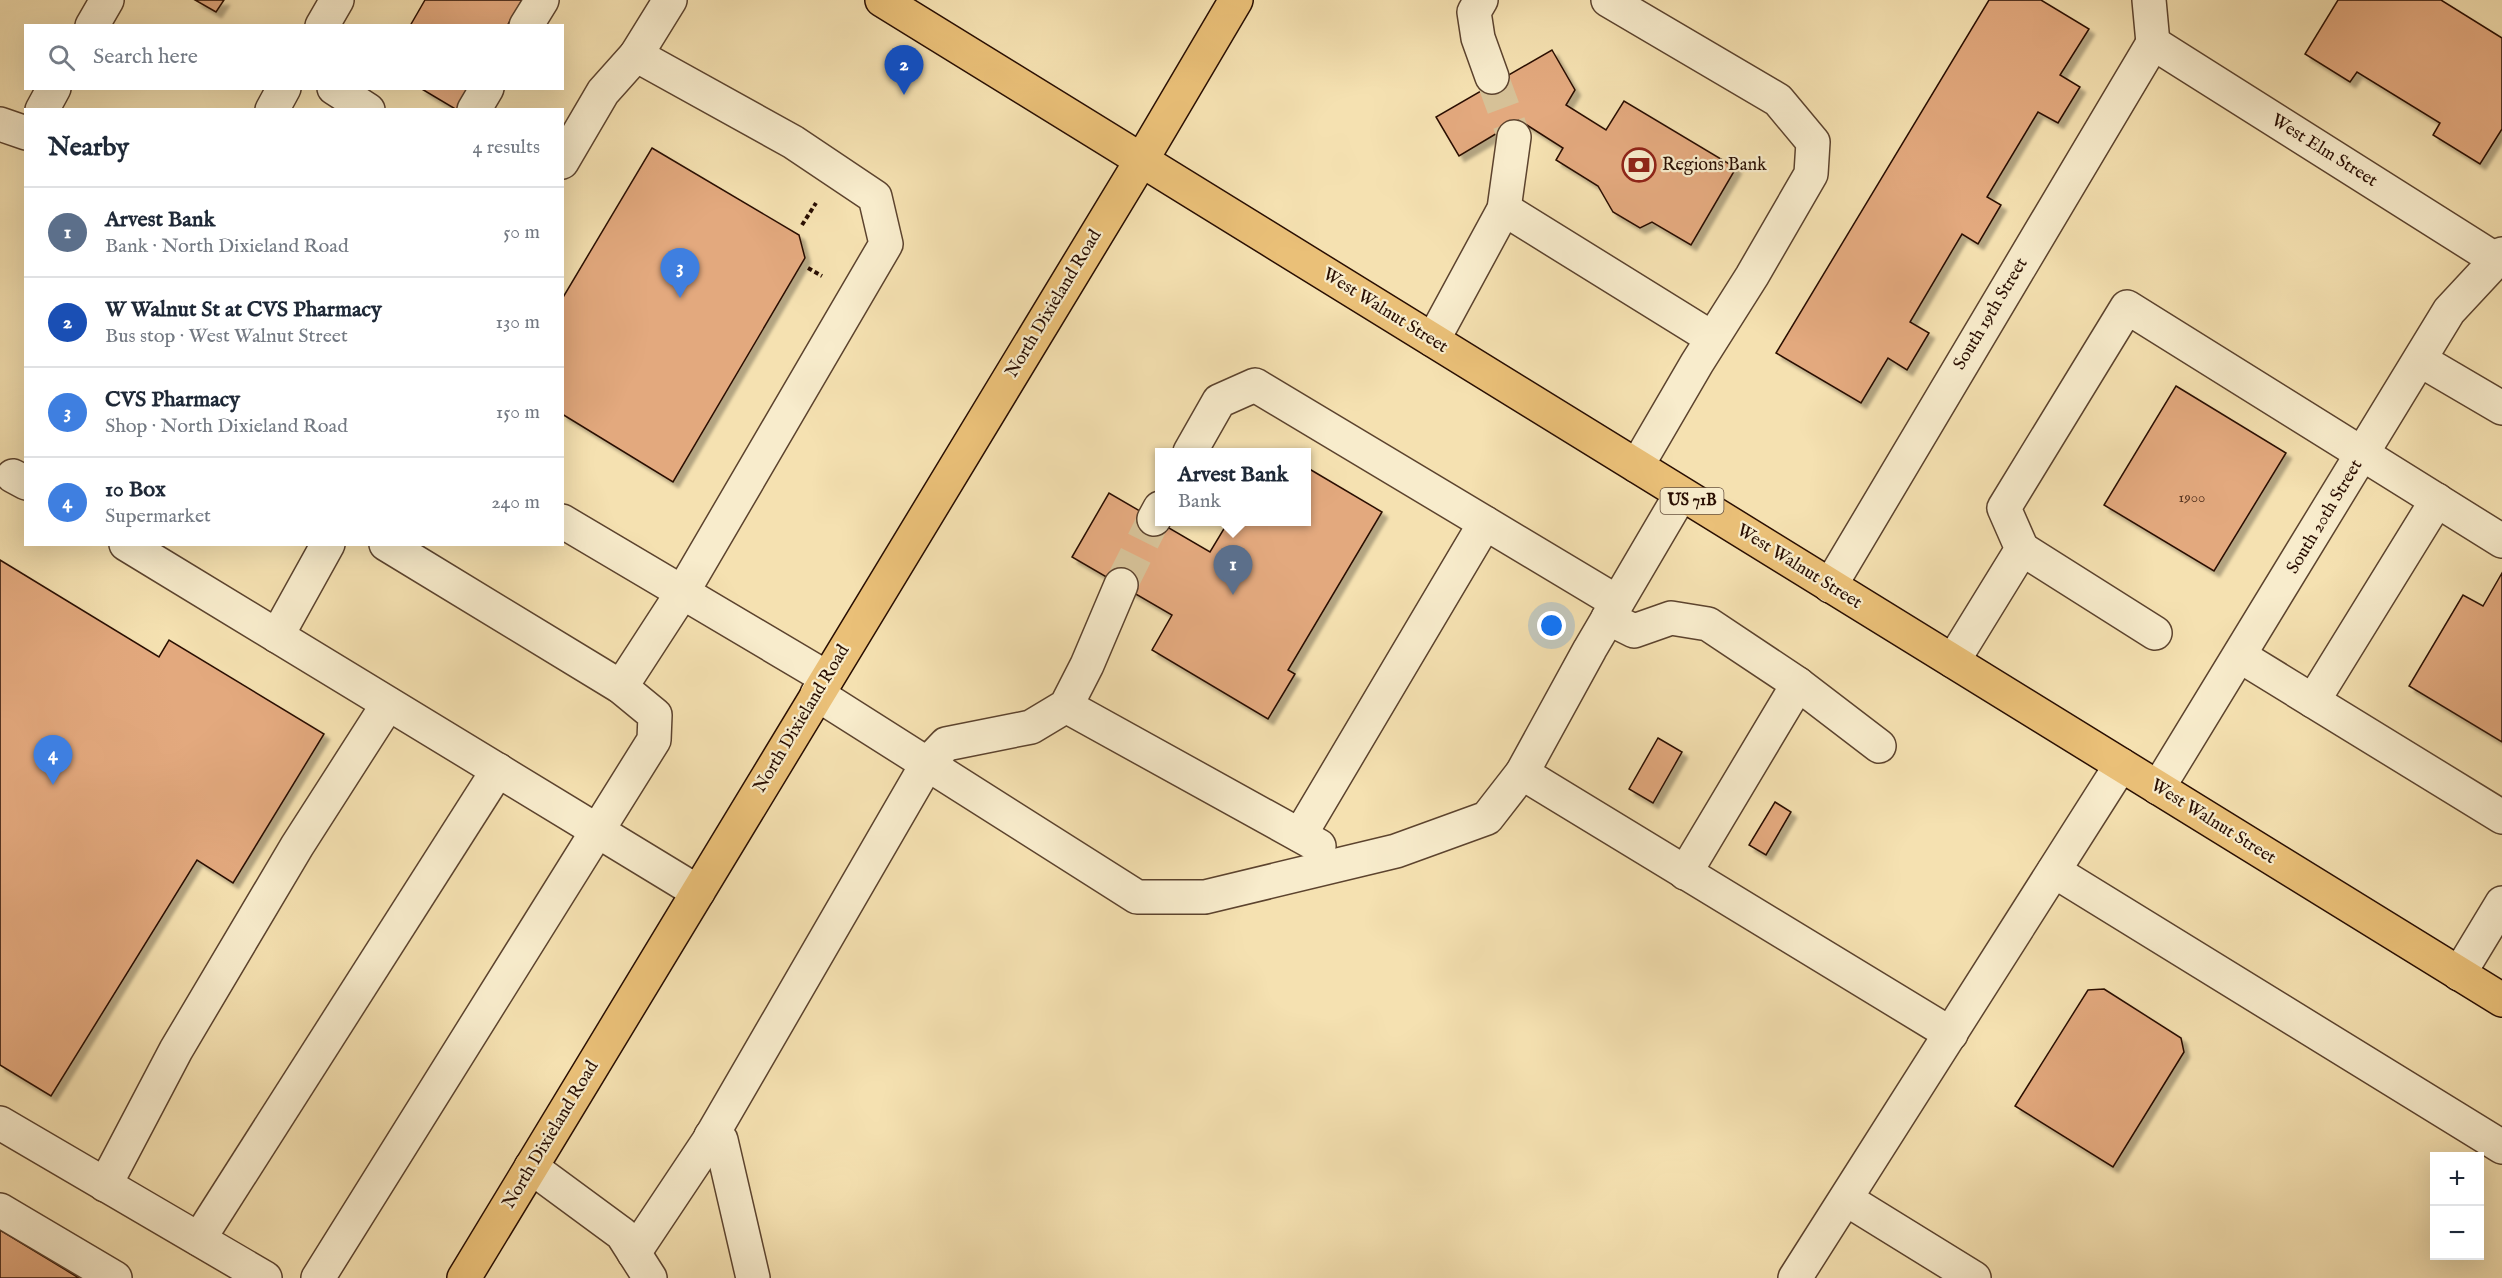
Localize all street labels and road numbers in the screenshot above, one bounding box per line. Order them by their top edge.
street label: West Elm Street [2267,109,2381,193]
street label: North Dixieland Road [1001,226,1107,382]
street label: South 19th Street [1948,254,2034,374]
street label: West Walnut Street [1318,263,1452,359]
street label: South 20th Street [2282,456,2368,578]
road number: US 71B [1660,488,1724,514]
street label: West Walnut Street [1732,519,1866,615]
street label: North Dixieland Road [749,641,855,797]
street label: West Walnut Street [2146,774,2280,870]
street label: North Dixieland Road [498,1057,604,1213]

